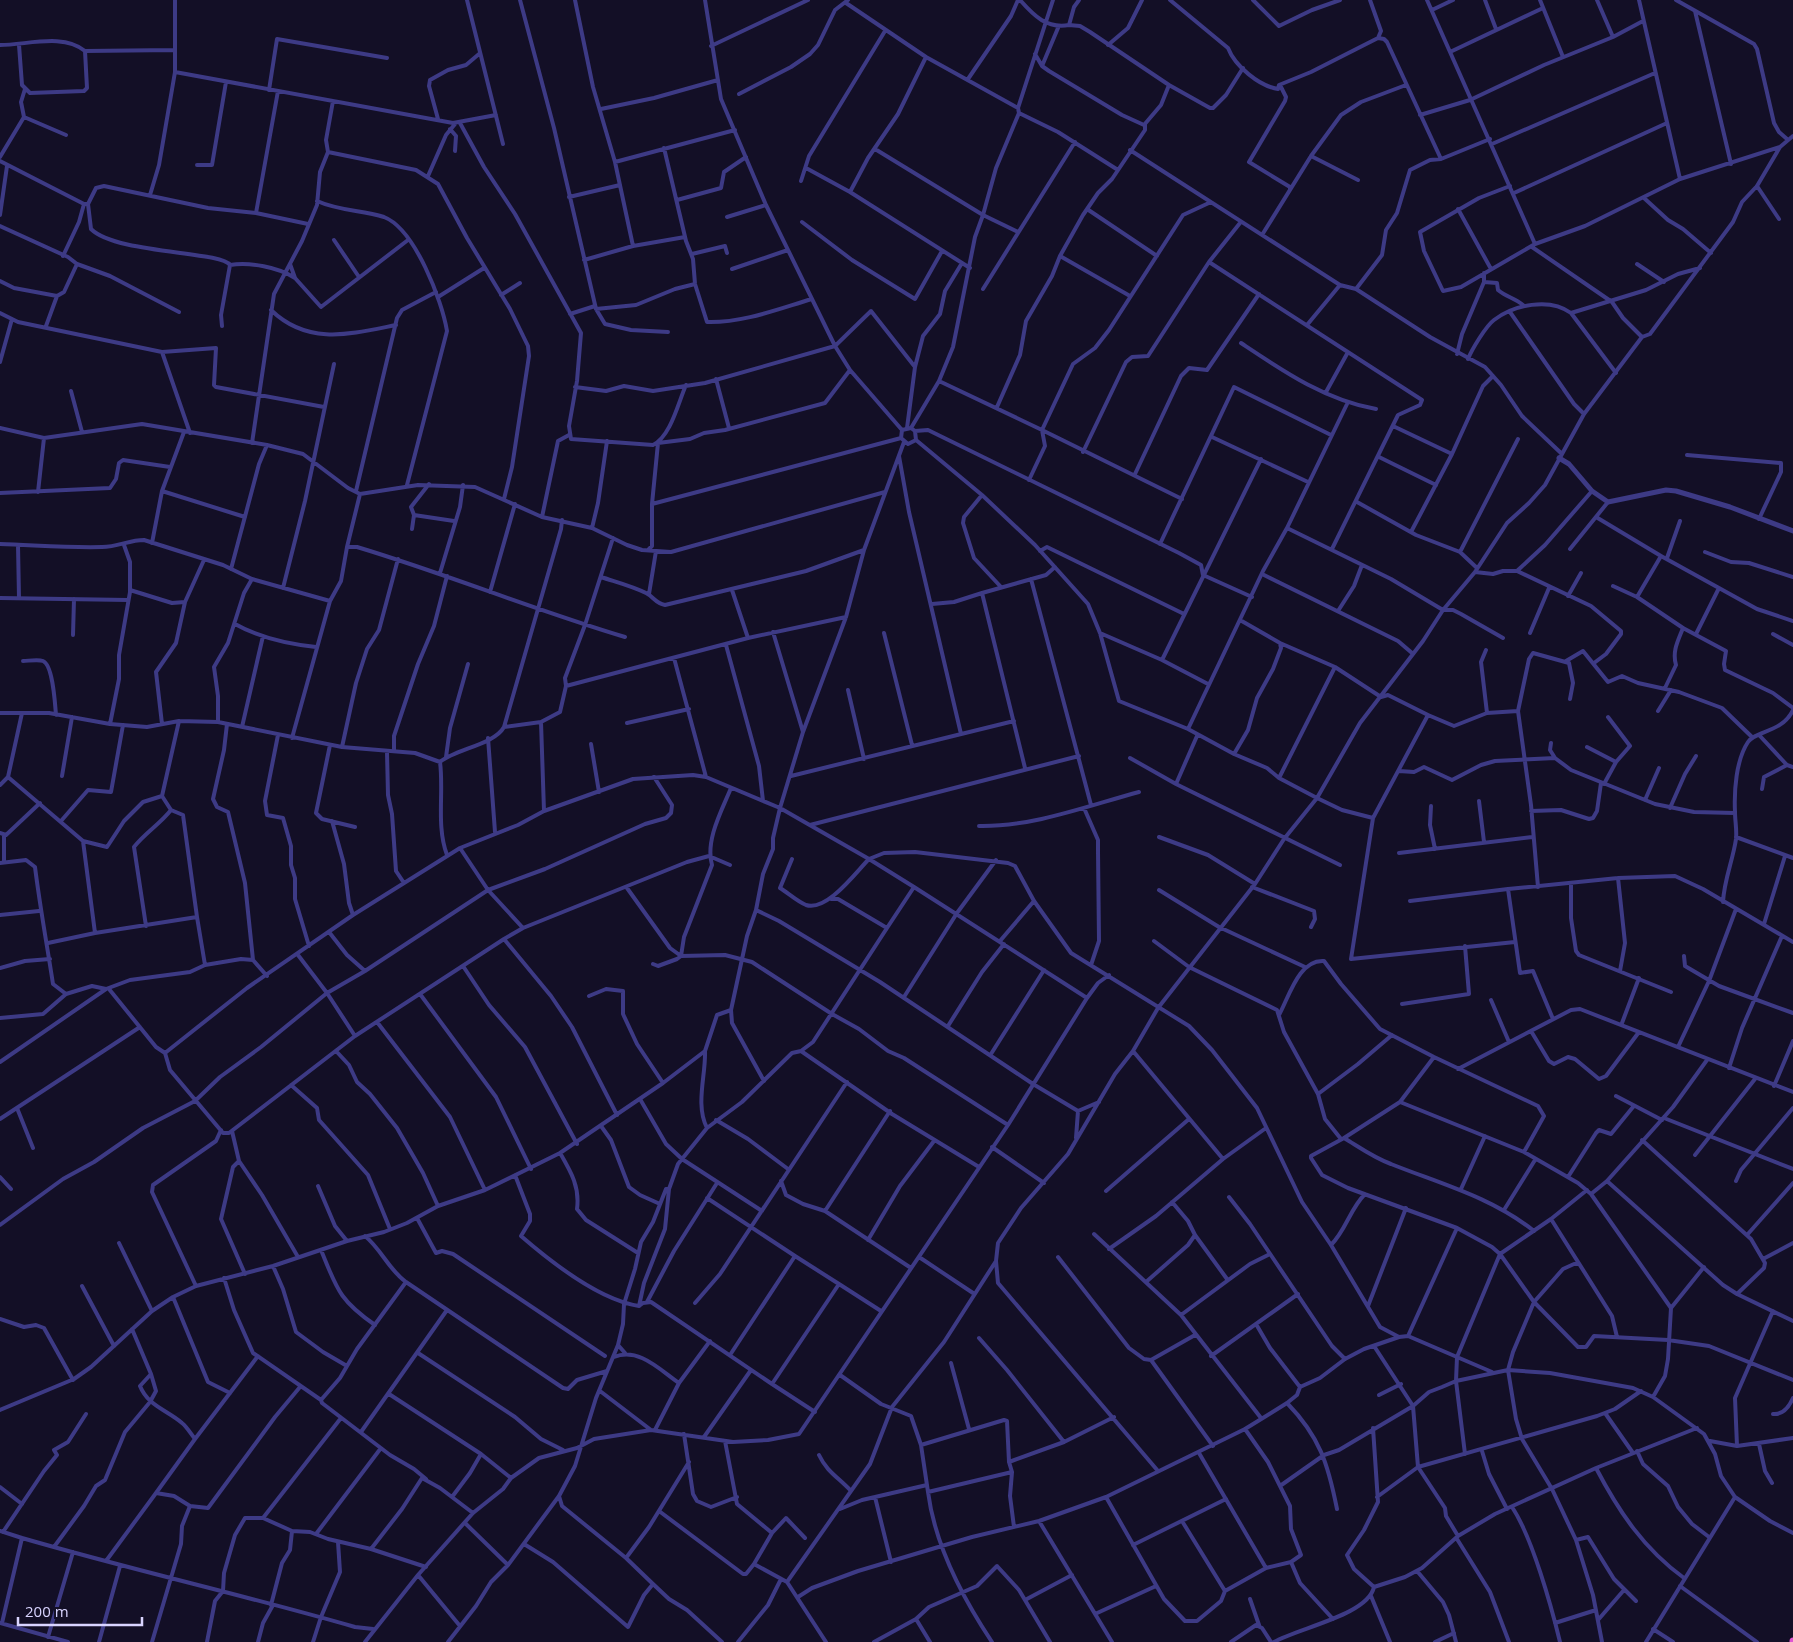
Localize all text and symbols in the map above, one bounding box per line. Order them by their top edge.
scale bar [18,1594,141,1626]
text: 200 m [25,1601,69,1621]

